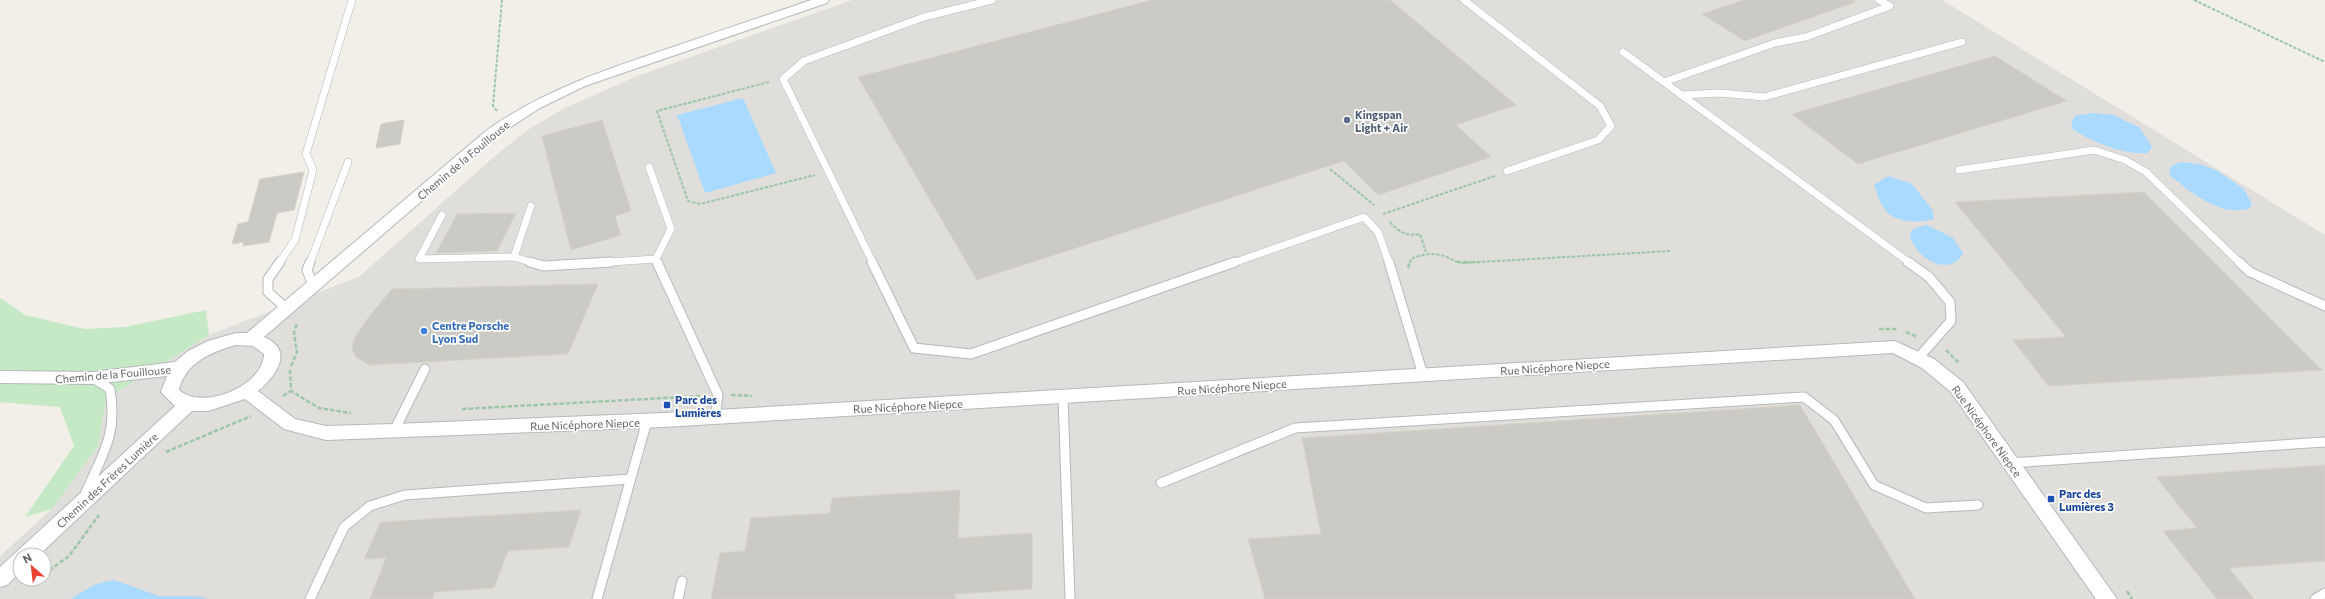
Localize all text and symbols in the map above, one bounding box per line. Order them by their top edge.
place label: Kingspan Light + Air [1355,108,1408,134]
marker: Kingspan Light + Air [1342,115,1352,125]
street label: Chemin de la Fouillouse [414,118,512,202]
place label: Centre Porsche Lyon Sud [432,319,509,345]
marker: Centre Porsche Lyon Sud [419,326,429,336]
street label: Rue Nicéphore Niepce [1500,357,1610,377]
street label: Chemin de la Fouillouse [55,362,172,386]
street label: Rue Nicéphore Niepce [1177,377,1287,397]
street label: Rue Nicéphore Niepce [1949,383,2025,479]
place label: Parc des Lumières [675,393,721,419]
street label: Rue Nicéphore Niepce [853,397,963,415]
marker: Parc des Lumières [662,400,672,410]
street label: Rue Nicéphore Niepce [530,416,640,432]
street label: Chemin des Frères Lumière [54,430,160,530]
place label: Parc des Lumières 3 [2059,487,2114,513]
marker: Parc des Lumières 3 [2046,494,2056,504]
north arrow [12,547,52,587]
text: N [20,550,34,565]

